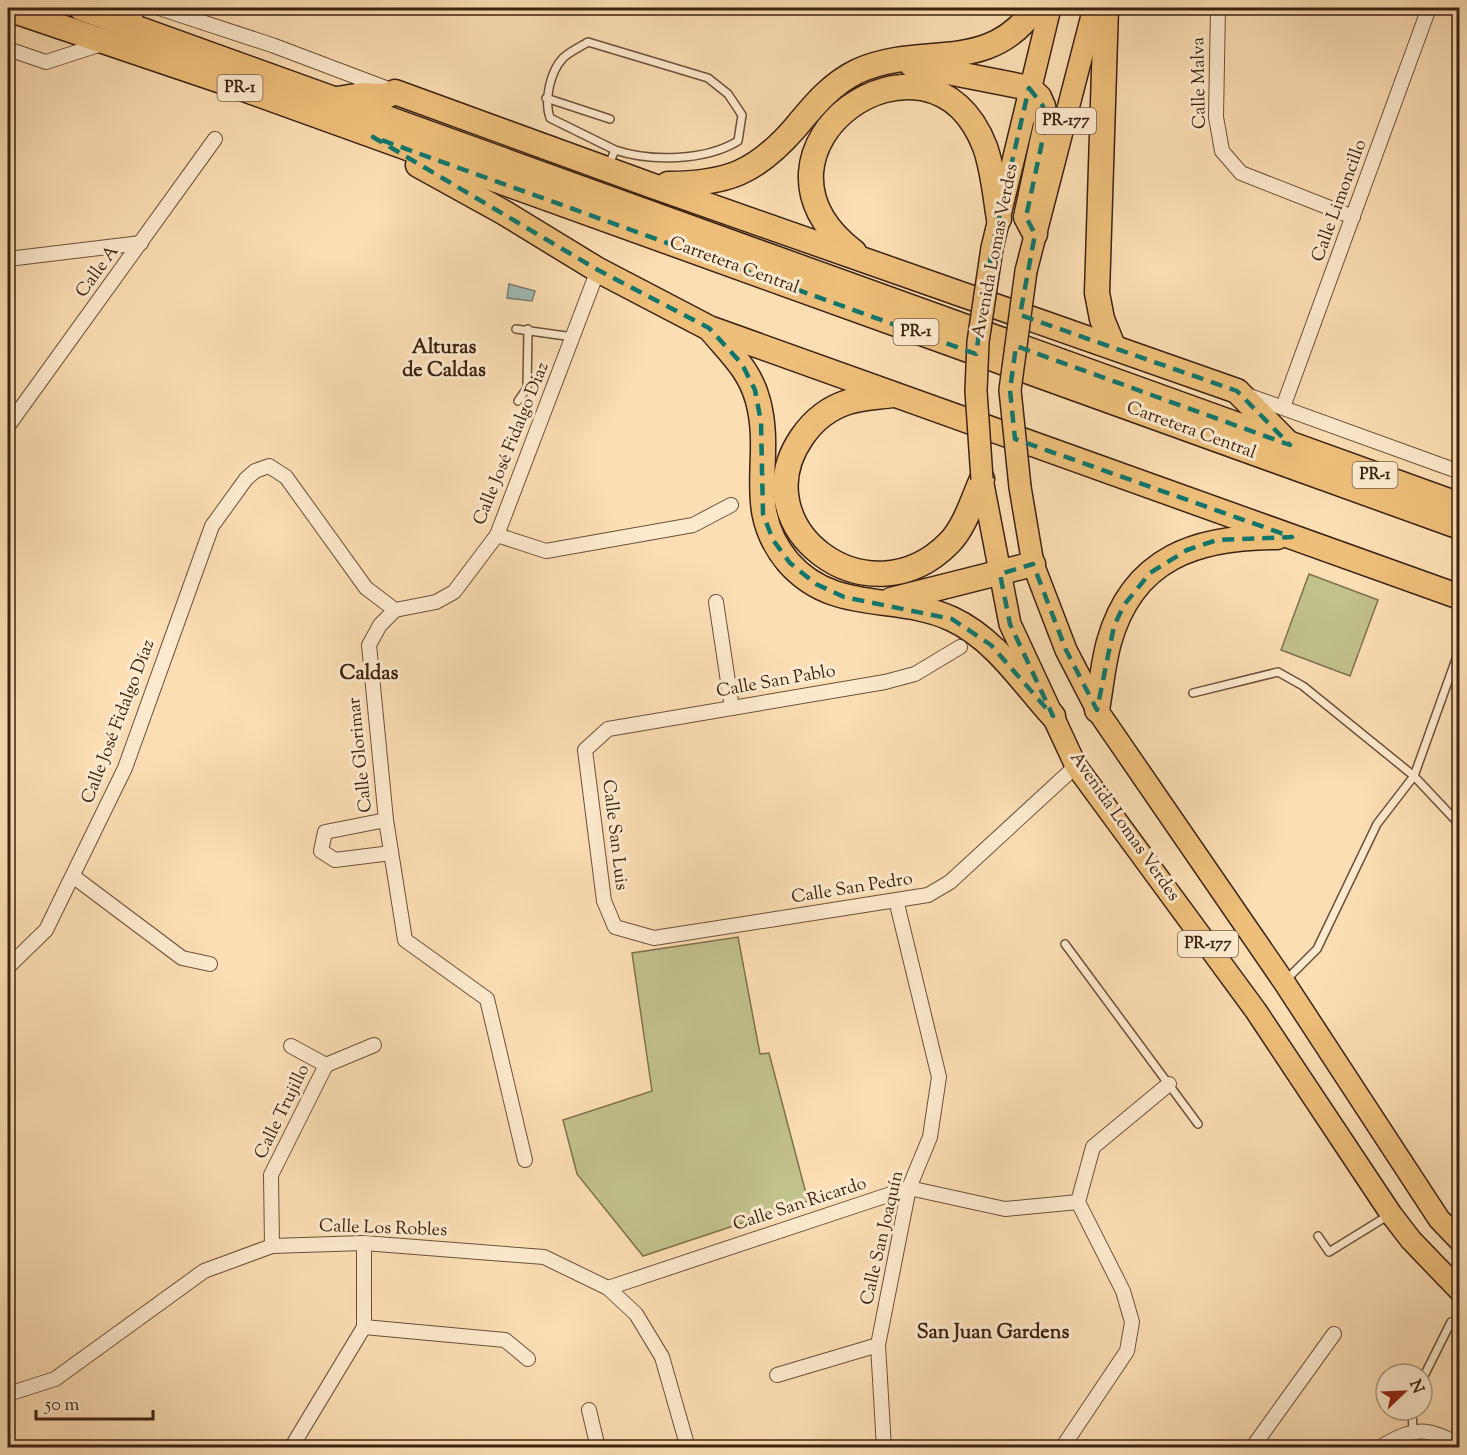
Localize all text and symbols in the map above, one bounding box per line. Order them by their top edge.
street label: Calle Malva [1186,37,1214,129]
road number: PR-1 [218,75,262,101]
road number: PR-177 [1036,108,1096,134]
street label: Calle Limoncillo [1306,136,1374,266]
street label: Avenida Lomas Verdes [966,162,1026,340]
street label: Carretera Central [665,230,803,302]
street label: Calle A [70,240,126,304]
road number: PR-1 [894,319,938,345]
district label: Alturas de Caldas [402,334,486,386]
street label: Calle José Fidalgo Diaz [467,358,557,529]
street label: Carretera Central [1122,395,1260,467]
road number: PR-1 [1352,462,1398,488]
street label: Calle José Fidalgo Díaz [76,636,162,808]
street label: Calle San Pablo [714,659,838,705]
district label: Caldas [340,660,399,689]
street label: Calle Glorimar [342,696,380,814]
street label: Avenida Lomas Verdes [1063,747,1185,907]
street label: Calle San Luis [594,778,634,892]
street label: Calle San Pedro [789,867,915,911]
road number: PR-177 [1178,931,1238,957]
street label: Calle Trujillo [249,1060,317,1164]
street label: Calle San Joaquín [855,1168,911,1308]
street label: Calle San Ricardo [730,1171,870,1239]
street label: Calle Los Robles [318,1214,448,1244]
district label: San Juan Gardens [917,1319,1070,1348]
north arrow [1374,1362,1434,1422]
text: N [1402,1377,1429,1398]
scale bar [36,1383,153,1421]
text: 50 m [44,1393,80,1419]

